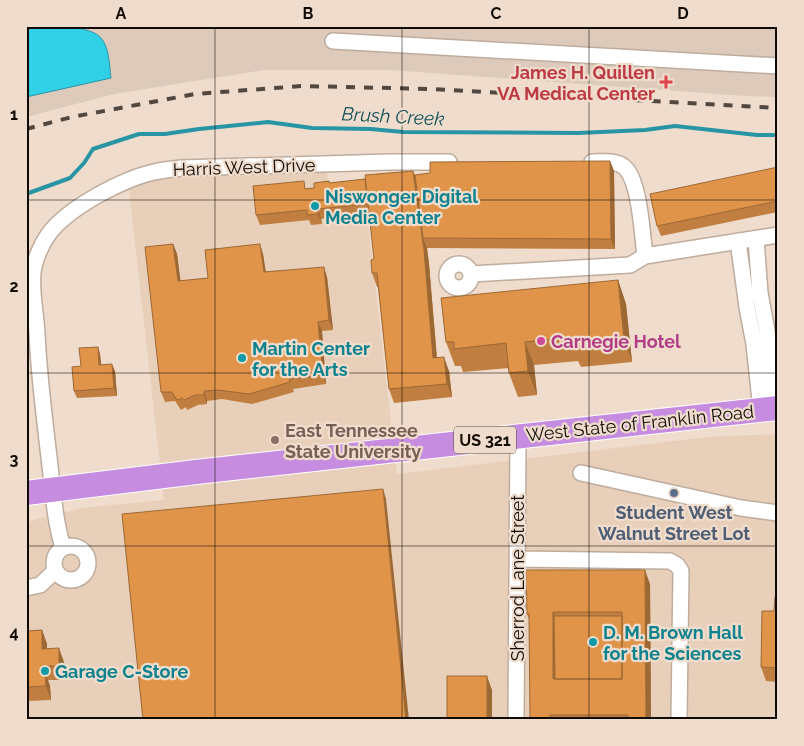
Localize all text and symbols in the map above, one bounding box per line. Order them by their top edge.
text: A [116,4,127,23]
text: B [303,4,314,23]
text: C [491,4,502,23]
text: D [677,4,689,23]
place label: James H. Quillen VA Medical Center [497,62,655,104]
marker: James H. Quillen VA Medical Center [659,75,673,89]
water label: Brush Creek [341,102,445,130]
text: 1 [10,105,18,124]
street label: Harris West Drive [172,154,316,180]
place label: Niswonger Digital Media Center [325,186,478,228]
marker: Niswonger Digital Media Center [309,200,321,212]
text: 2 [9,277,19,296]
place label: Carnegie Hotel [551,331,681,352]
marker: Carnegie Hotel [535,335,547,347]
place label: Martin Center for the Arts [252,338,370,380]
marker: Martin Center for the Arts [236,352,248,364]
street label: West State of Franklin Road [525,401,755,445]
place label: East Tennessee State University [285,420,421,462]
road number: US 321 [454,426,516,454]
marker: East Tennessee State University [269,434,281,446]
text: 3 [10,450,19,469]
marker: Student West Walnut Street Lot [668,487,680,499]
street label: Sherrod Lane Street [507,495,528,661]
place label: Student West Walnut Street Lot [598,502,750,544]
place label: D. M. Brown Hall for the Sciences [603,622,743,664]
text: 4 [9,623,19,642]
marker: D. M. Brown Hall for the Sciences [587,636,599,648]
place label: Garage C-Store [55,661,188,682]
marker: Garage C-Store [39,665,51,677]

